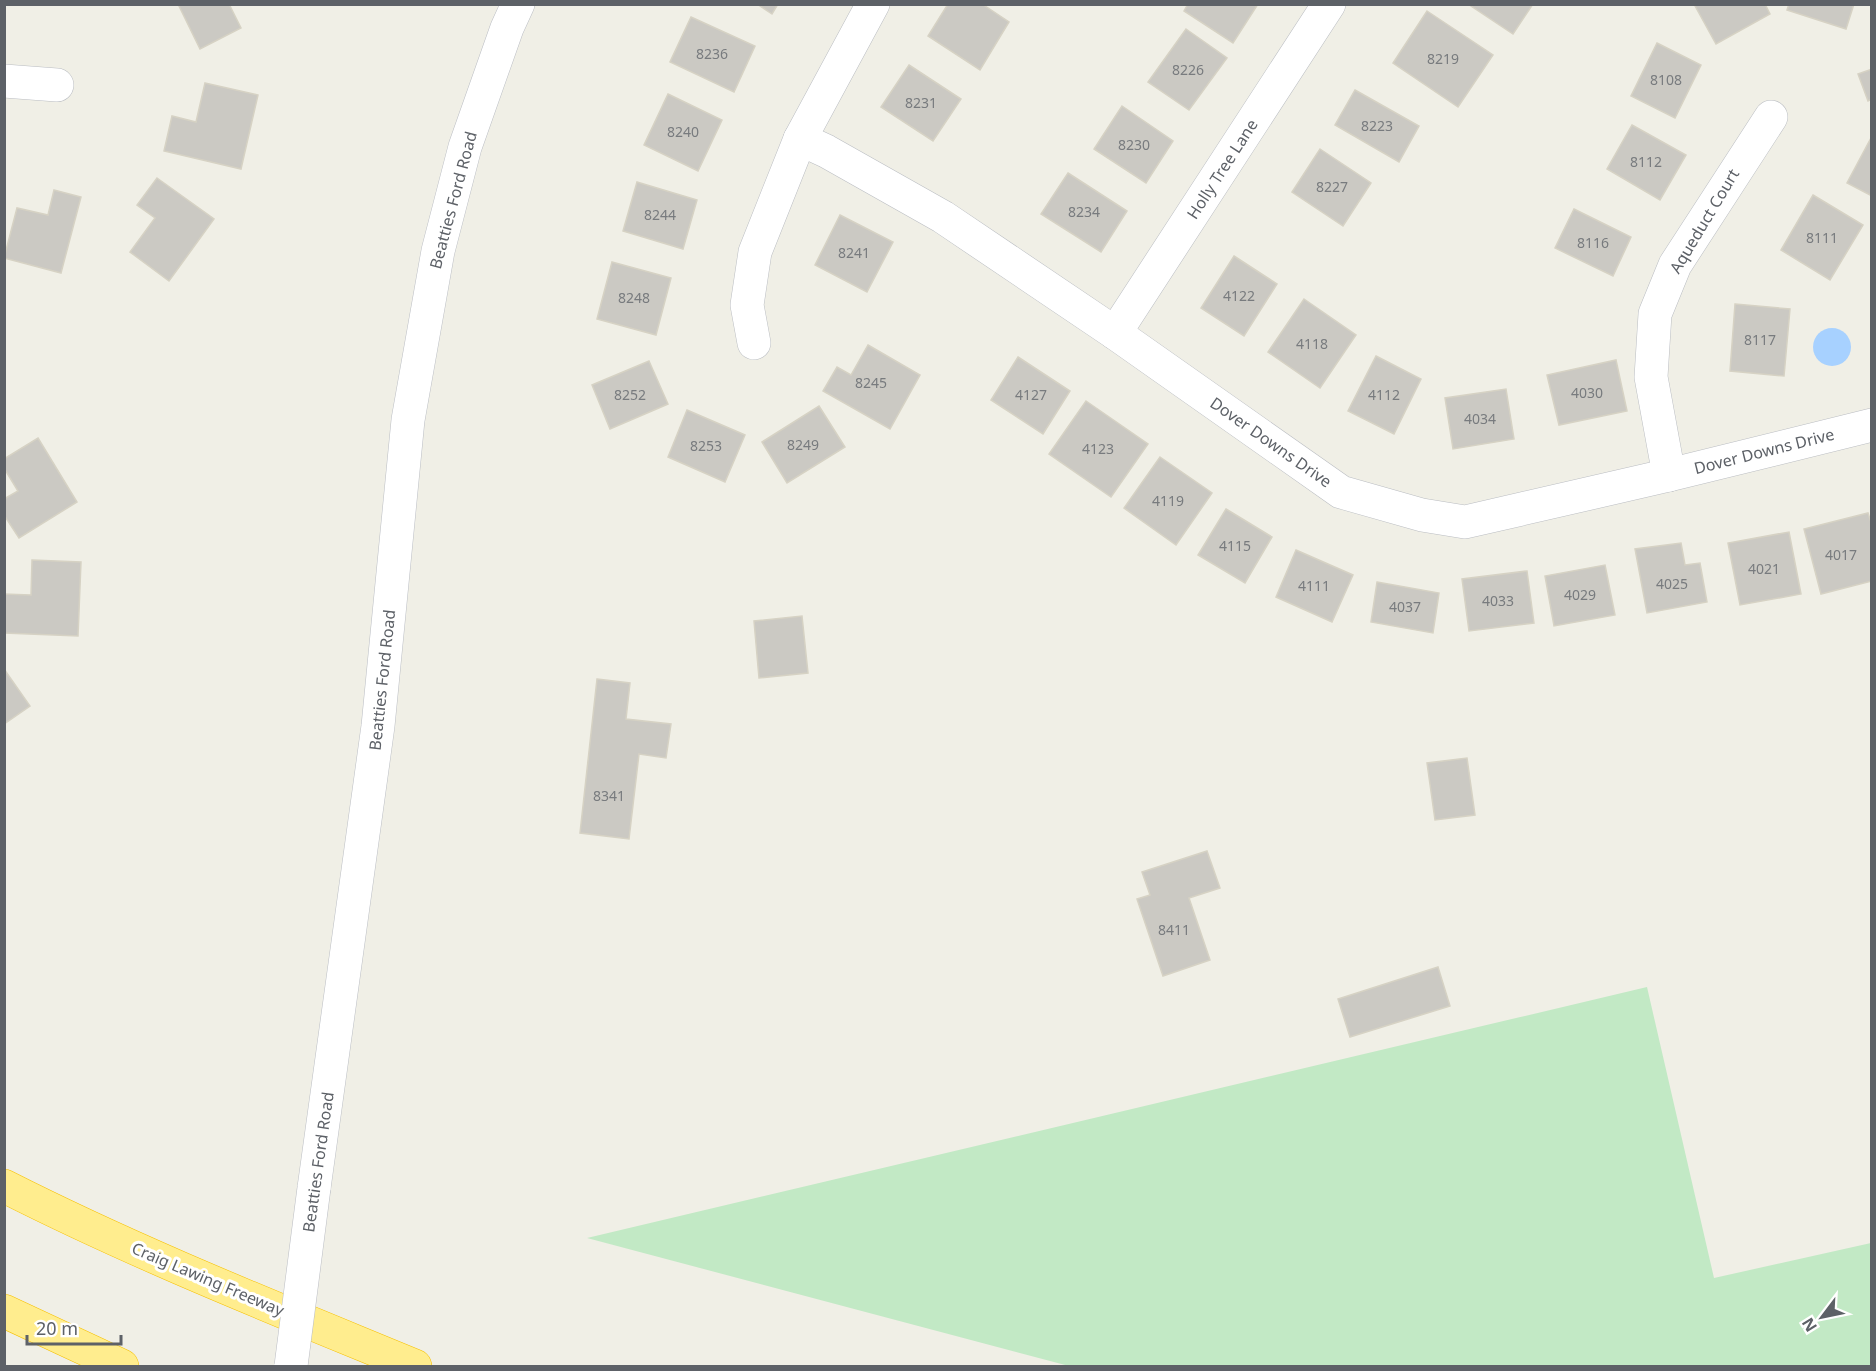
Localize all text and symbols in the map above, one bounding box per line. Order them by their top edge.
house number: 8236 [696,44,728,63]
house number: 8219 [1427,49,1459,68]
house number: 8226 [1172,60,1204,79]
house number: 8108 [1650,70,1682,89]
house number: 8231 [905,93,937,112]
street label: Holly Tree Lane [1181,115,1263,223]
house number: 8223 [1361,116,1393,135]
house number: 8240 [667,122,699,141]
street label: Beatties Ford Road [424,129,482,271]
house number: 8230 [1118,135,1150,154]
house number: 8112 [1630,152,1662,171]
street label: Aqueduct Court [1664,164,1744,277]
house number: 8227 [1316,177,1348,196]
house number: 8234 [1068,202,1100,221]
house number: 8244 [644,205,676,224]
house number: 8111 [1806,228,1838,247]
house number: 8116 [1577,233,1609,252]
house number: 8241 [838,243,870,262]
house number: 4122 [1223,286,1255,305]
house number: 8248 [618,288,650,307]
house number: 8117 [1744,330,1776,349]
house number: 4118 [1296,334,1328,353]
house number: 8245 [855,373,887,392]
house number: 4030 [1571,383,1603,402]
house number: 8252 [614,385,646,404]
house number: 4127 [1015,385,1047,404]
house number: 4112 [1368,385,1400,404]
street label: Dover Downs Drive [1206,392,1336,492]
house number: 4034 [1464,409,1496,428]
street label: Dover Downs Drive [1692,423,1836,479]
house number: 8249 [787,435,819,454]
house number: 8253 [690,436,722,455]
house number: 4123 [1082,439,1114,458]
house number: 4119 [1152,491,1184,510]
house number: 4115 [1219,536,1251,555]
house number: 4017 [1825,545,1857,564]
house number: 4021 [1748,559,1780,578]
house number: 4025 [1656,574,1688,593]
house number: 4111 [1298,576,1330,595]
house number: 4029 [1564,585,1596,604]
house number: 4033 [1482,591,1514,610]
house number: 4037 [1389,597,1421,616]
street label: Beatties Ford Road [364,608,400,752]
house number: 8341 [593,786,625,805]
house number: 8411 [1158,920,1190,939]
street label: Beatties Ford Road [297,1090,339,1234]
street label: Craig Lawing Freeway [128,1237,288,1321]
north arrow [1792,1287,1852,1347]
scale bar [27,1308,122,1346]
text: N [1797,1314,1822,1336]
text: 20 m [36,1316,78,1340]

